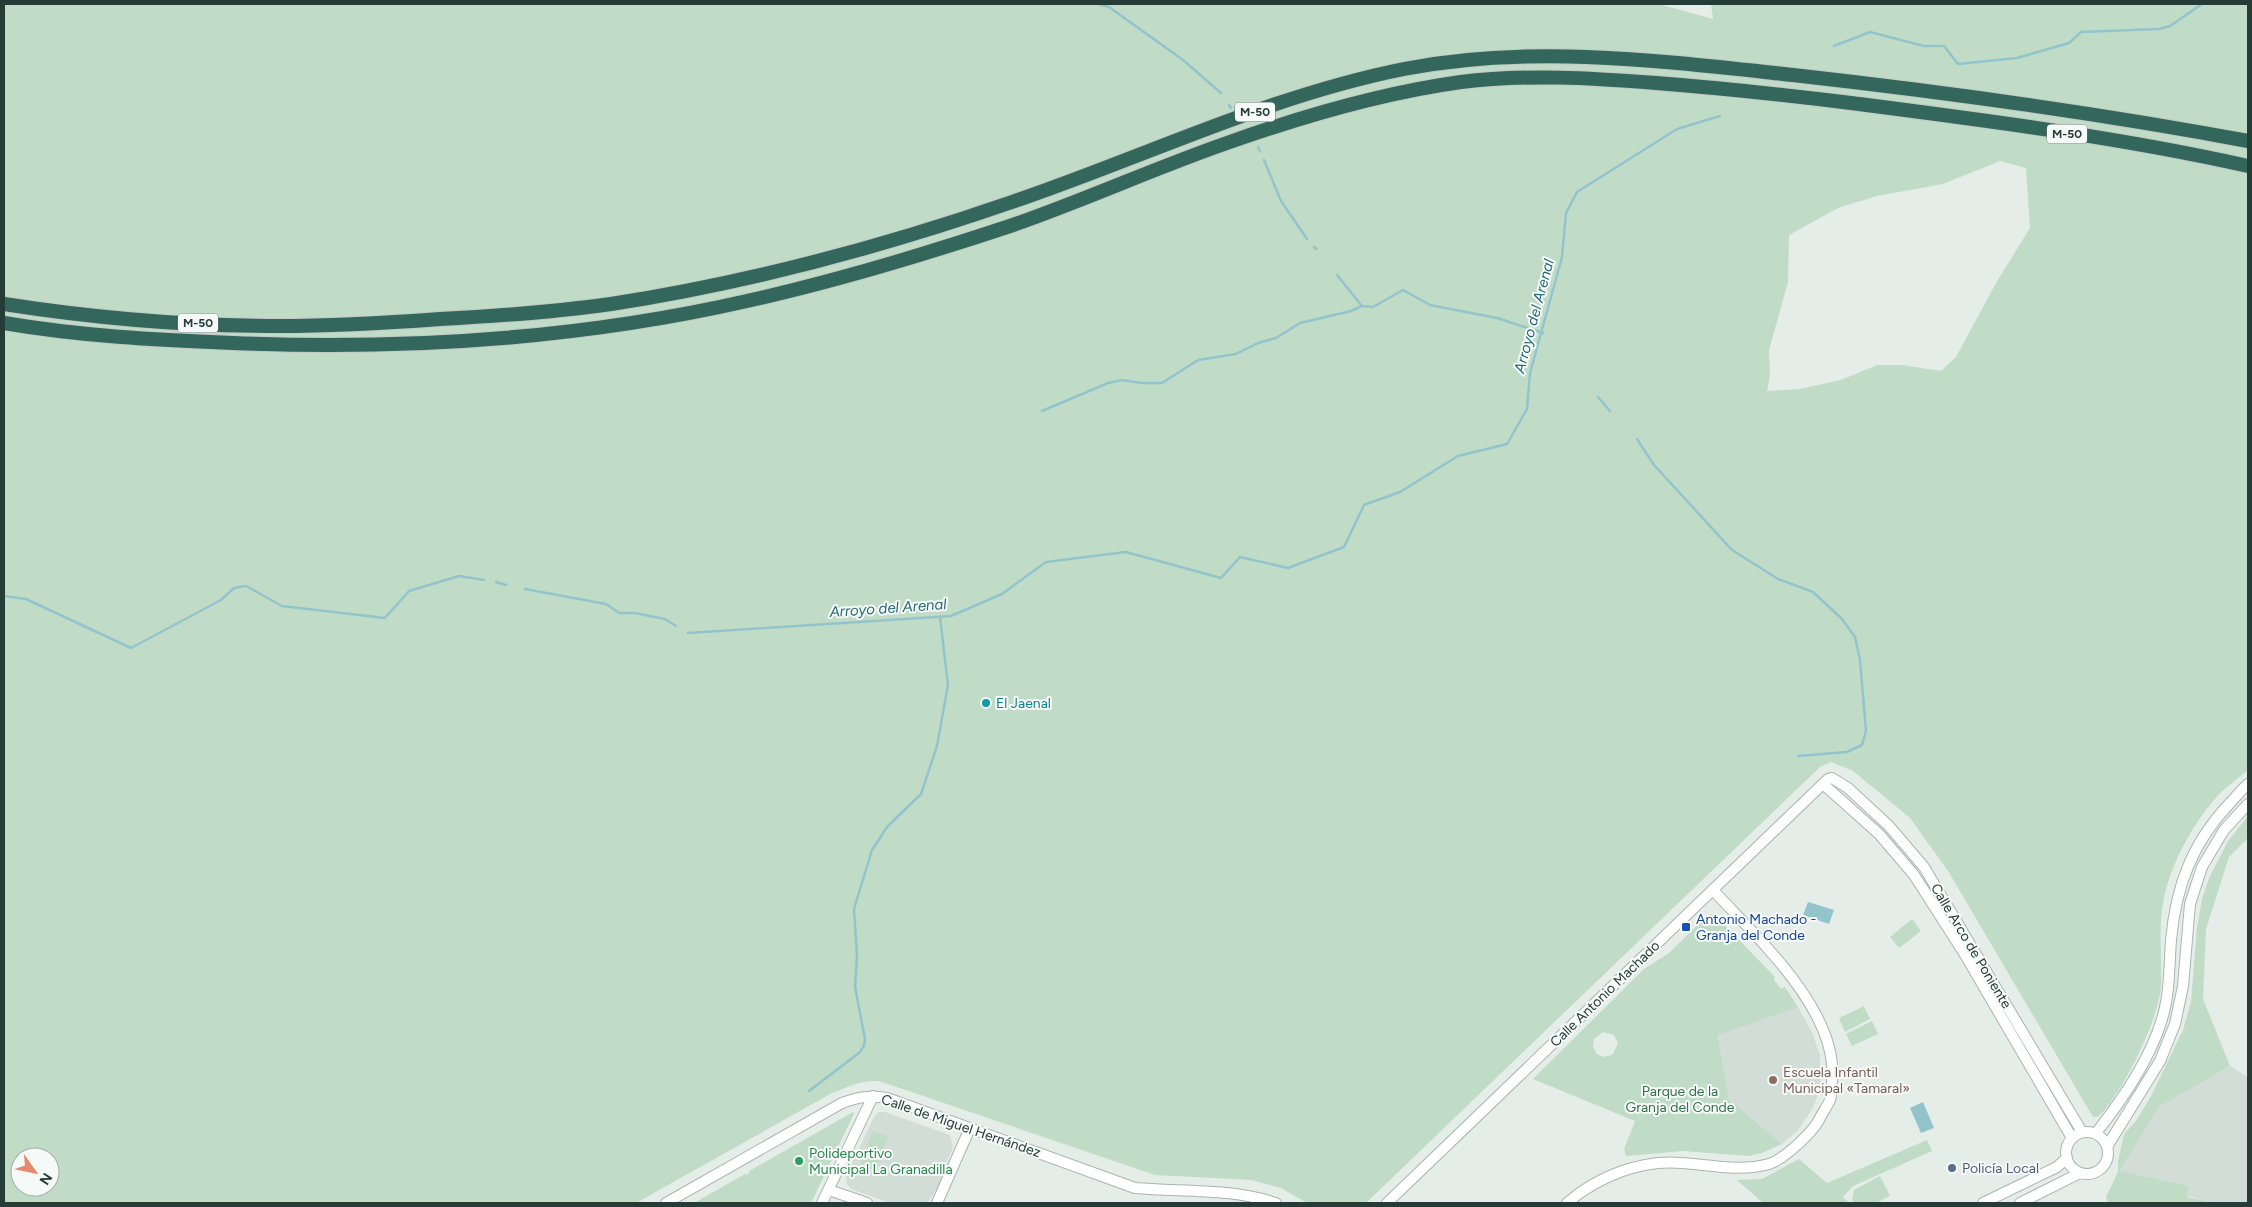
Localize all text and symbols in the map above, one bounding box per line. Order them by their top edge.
road number: M-50 [1235,102,1275,121]
road number: M-50 [2047,125,2087,144]
water label: Arroyo del Arenal [1510,256,1558,376]
road number: M-50 [178,314,218,332]
water label: Arroyo del Arenal [828,595,948,621]
place label: El Jaenal [996,695,1051,712]
marker: El Jaenal [980,697,992,709]
street label: Calle Arco de Poniente [1927,880,2015,1012]
place label: Antonio Machado - Granja del Conde [1696,911,1817,944]
marker: Antonio Machado - Granja del Conde [1680,921,1692,933]
street label: Calle Antonio Machado [1547,937,1663,1051]
place label: Escuela Infantil Municipal «Tamaral» [1783,1064,1910,1097]
marker: Escuela Infantil Municipal «Tamaral» [1767,1074,1779,1086]
park label: Parque de la Granja del Conde [1626,1083,1735,1116]
street label: Calle de Miguel Hernández [879,1091,1043,1161]
place label: Polideportivo Municipal La Granadilla [809,1145,953,1178]
north arrow [10,1147,60,1197]
marker: Polideportivo Municipal La Granadilla [793,1155,805,1167]
place label: Policía Local [1962,1160,2039,1177]
marker: Policía Local [1946,1162,1958,1174]
text: N [35,1170,56,1188]

